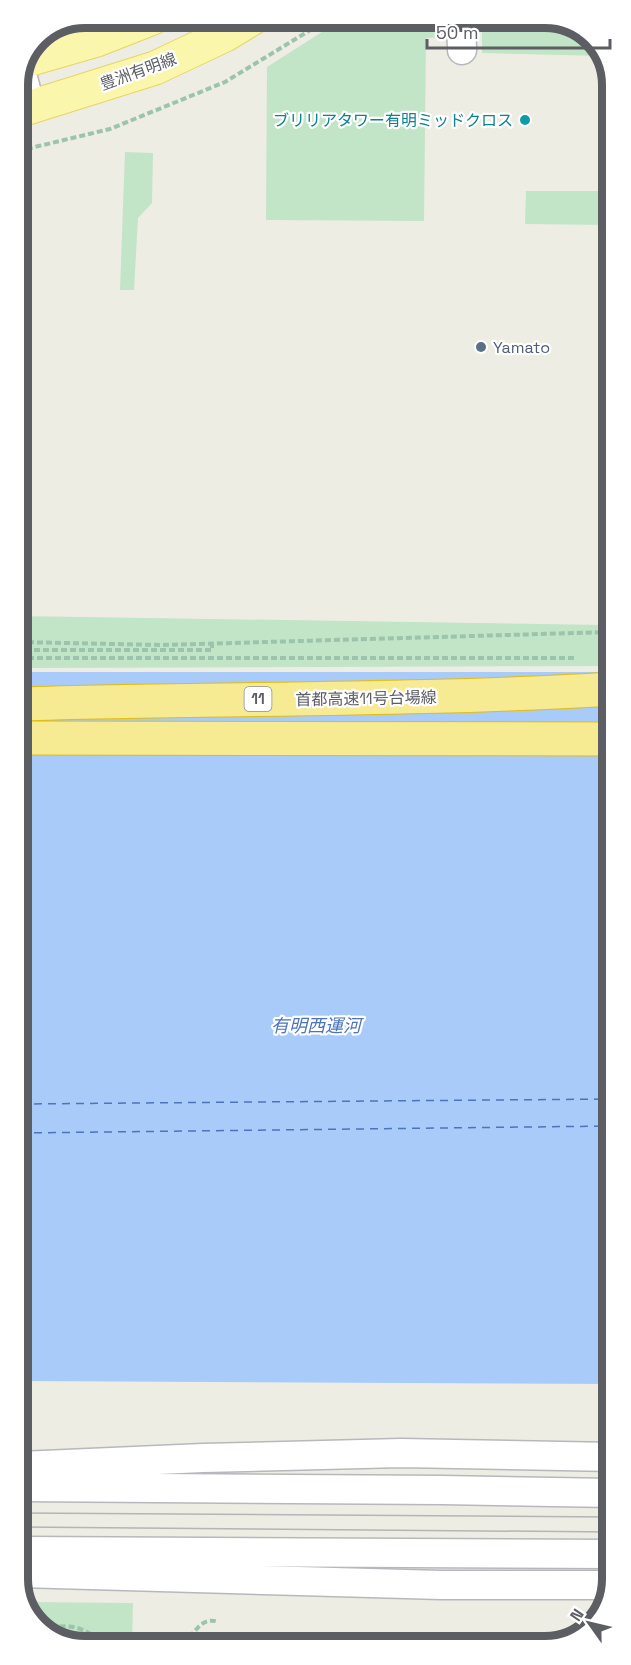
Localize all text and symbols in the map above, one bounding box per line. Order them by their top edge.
scale bar [427,12,610,50]
text: 50 m [436,21,478,44]
street label: 豊洲有明線 [97,48,179,95]
place label: ブリリアタワー有明ミッドクロス [273,110,513,131]
marker: ブリリアタワー有明ミッドクロス [518,113,532,127]
place label: Yamato [493,337,550,358]
marker: Yamato [474,340,488,354]
road number: 11 [244,687,272,711]
street label: 首都高速11号台場線 [295,687,437,710]
water label: 有明西運河 [271,1014,364,1037]
north arrow [559,1593,619,1653]
text: N [565,1605,589,1625]

